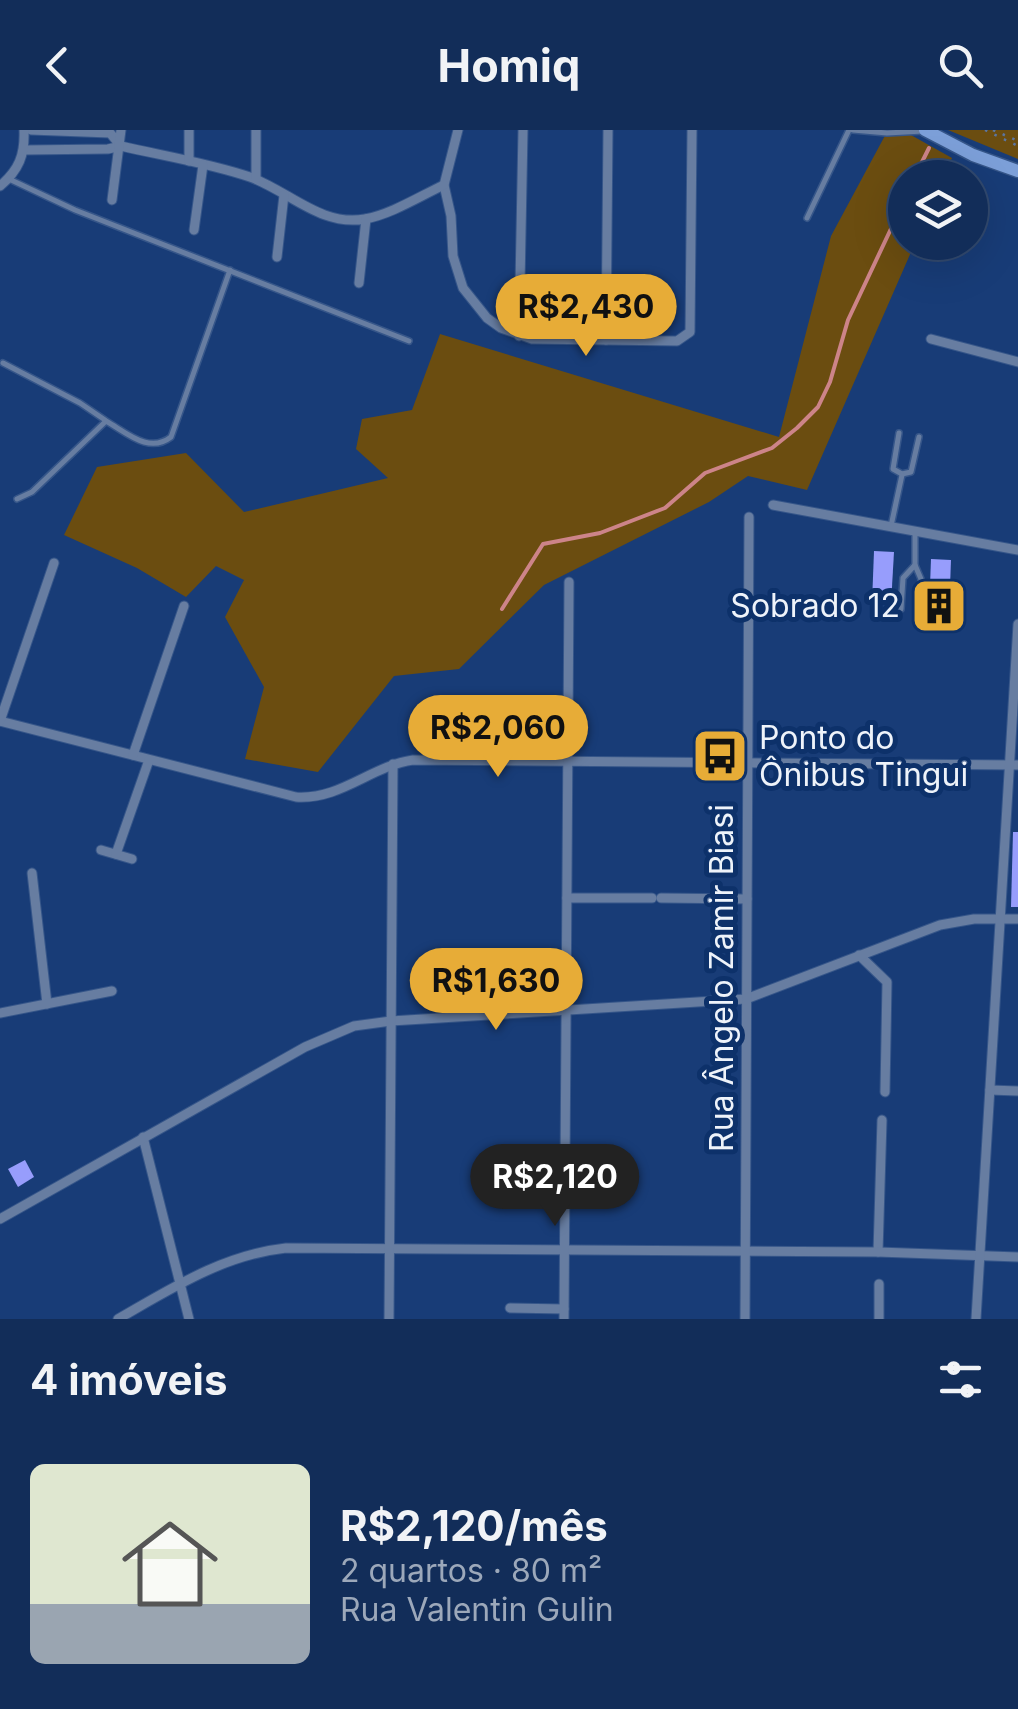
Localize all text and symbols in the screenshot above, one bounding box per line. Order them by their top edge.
icon: back [30,38,85,93]
text: Homiq [438,38,580,93]
icon: search [933,38,988,93]
map controls [888,160,988,260]
button: layers [888,160,988,260]
pin: R$2,430 [494,274,678,359]
text: R$2,430 [518,287,654,326]
building icon: Sobrado 12 [909,576,969,636]
place label: Sobrado 12 [730,586,900,625]
pin: R$2,060 [406,695,590,780]
text: R$2,060 [430,708,566,747]
place label: Ponto do Ônibus Tingui [759,718,968,794]
bus stop icon: Ponto do Ônibus Tingui [690,726,750,786]
street label: Rua Ângelo Zamir Biasi [702,804,741,1152]
pin: R$1,630 [404,948,588,1033]
text: R$1,630 [432,961,560,1000]
pin: R$2,120 [463,1144,647,1229]
text: R$2,120 [492,1157,618,1196]
icon: filters [933,1352,988,1407]
text: 4 imóveis [30,1354,227,1405]
text: R$2,120/mês [340,1500,608,1551]
icon: home [110,1504,230,1624]
text: 2 quartos · 80 m² [340,1551,602,1590]
text: Rua Valentin Gulin [340,1590,614,1629]

